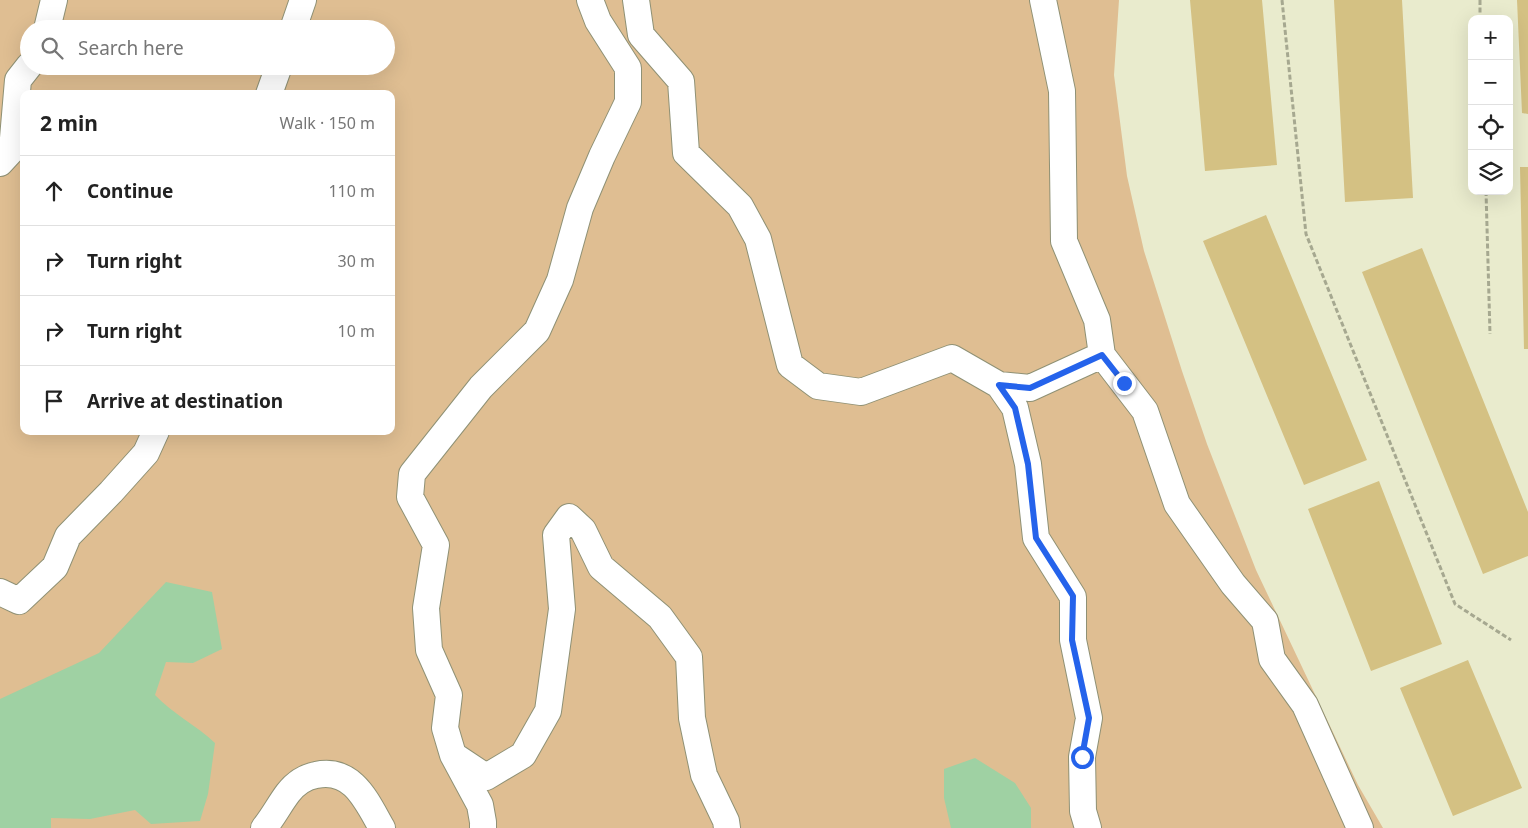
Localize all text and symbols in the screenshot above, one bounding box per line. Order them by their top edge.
map controls [1468,15,1513,195]
button: + [1468,15,1513,60]
search box [20,20,395,75]
icon: search [38,34,66,62]
text: Search here [78,35,184,61]
button: − [1468,60,1513,105]
button: locate [1468,105,1513,150]
text: 2 min [40,109,98,137]
text: Walk · 150 m [280,112,375,134]
button: layers [1468,150,1513,195]
icon: ahead [40,177,68,205]
text: Continue [87,178,173,204]
text: 110 m [328,180,375,202]
icon: right [40,247,68,275]
text: Turn right [87,248,182,274]
text: 30 m [338,250,375,272]
icon: right [40,317,68,345]
text: Turn right [87,318,182,344]
text: 10 m [338,320,375,342]
route end [1113,372,1136,395]
icon: arrive [40,387,68,415]
text: Arrive at destination [87,388,283,414]
route start [1071,746,1094,769]

